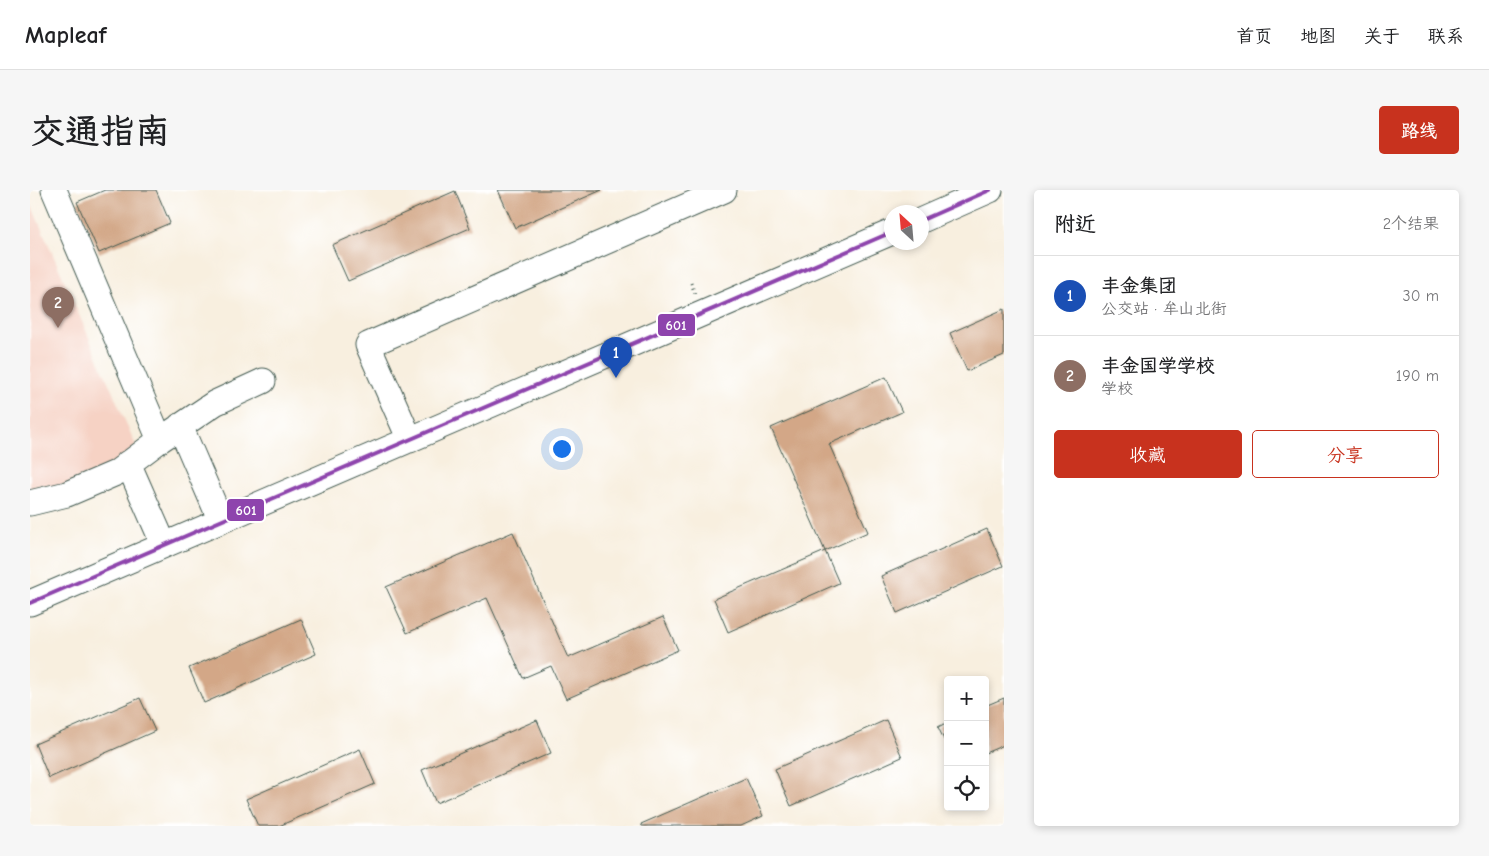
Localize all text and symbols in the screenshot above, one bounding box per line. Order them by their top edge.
text: Mapleaf [25,21,106,49]
text: 首页 [1236,26,1272,47]
text: 地图 [1300,26,1336,47]
text: 关于 [1364,26,1400,47]
text: 联系 [1428,26,1464,47]
button: 路线 [1379,106,1459,154]
text: 交通指南 [30,111,170,152]
north arrow [884,205,929,250]
text: 附近 [1054,212,1096,236]
text: 2个结果 [1383,215,1439,233]
text: 丰金集团 [1101,275,1177,297]
pin: 2 [42,287,74,328]
text: 1 [1067,287,1073,305]
text: 30 m [1403,287,1439,305]
text: 公交站 · 牟山北街 [1101,300,1227,318]
line badge: 601 [657,313,696,337]
text: 601 [666,317,686,334]
pin: 1 [600,337,632,378]
text: 丰金国学学校 [1101,355,1215,377]
text: 2 [1066,367,1074,385]
text: 190 m [1396,367,1439,385]
text: 学校 [1101,380,1133,398]
button: 收藏 [1054,430,1242,478]
button: 分享 [1252,430,1439,478]
your location [549,436,575,462]
line badge: 601 [226,498,265,522]
text: 601 [236,502,256,519]
map controls [944,676,989,811]
button: + [944,676,989,721]
button: − [944,721,989,766]
button: locate [944,766,989,811]

